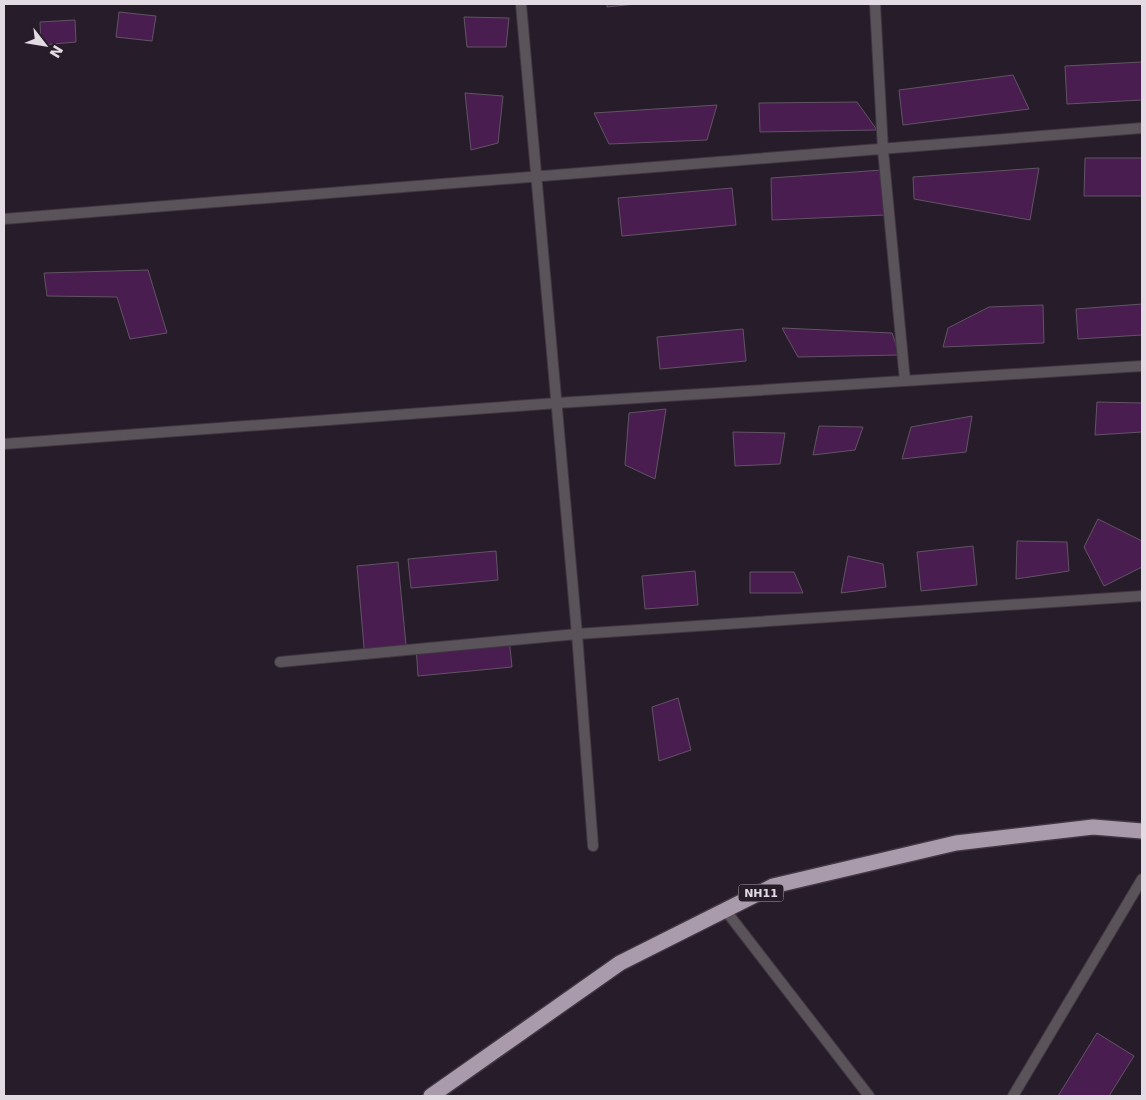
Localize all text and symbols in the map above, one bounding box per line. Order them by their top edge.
north arrow [20,20,70,70]
text: N [46,43,66,61]
road number: NH11 [738,884,784,901]

